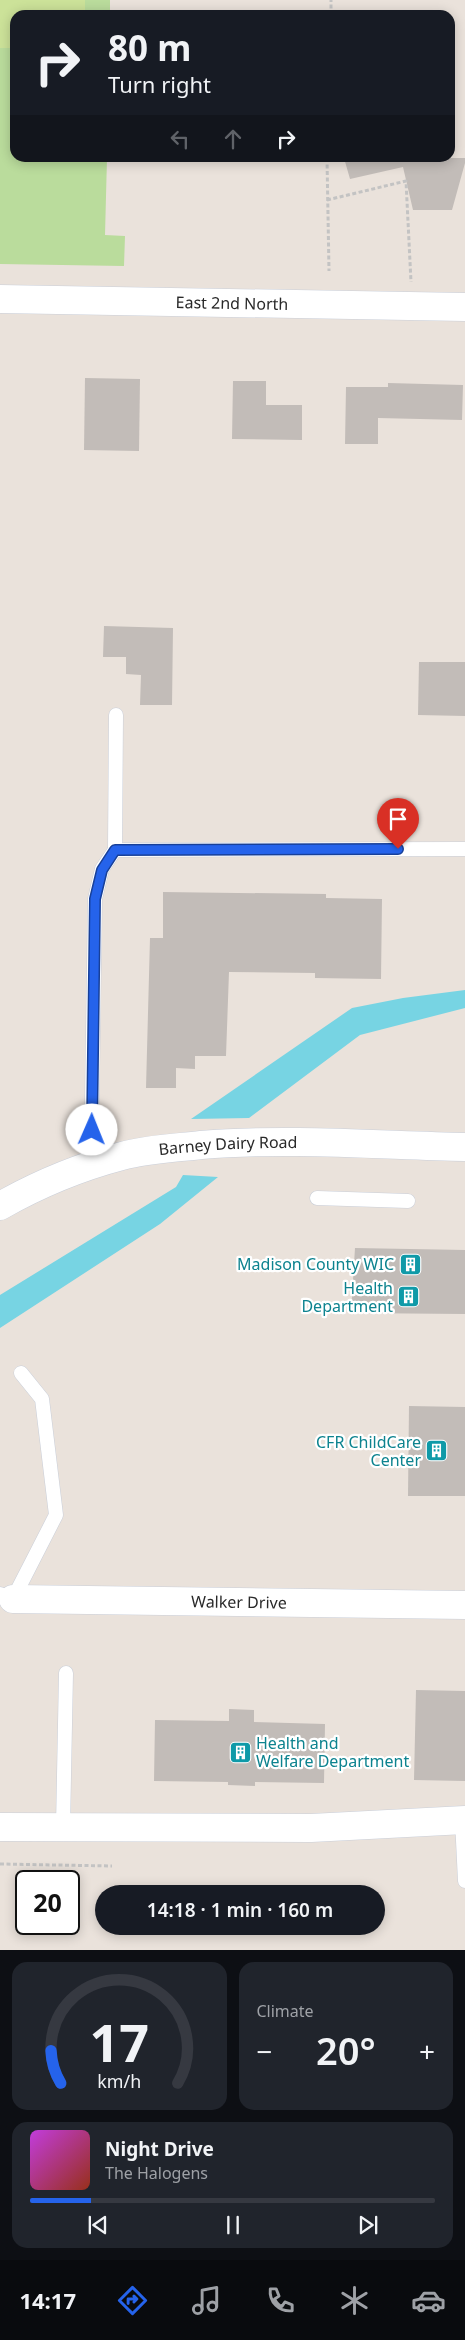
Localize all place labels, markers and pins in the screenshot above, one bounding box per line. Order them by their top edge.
pin [377,798,419,849]
building icon: Madison County WIC [398,1252,422,1276]
place label: Madison County WIC [237,1253,394,1275]
place label: Health Department [301,1277,393,1317]
building icon: Health Department [397,1285,421,1309]
place label: CFR ChildCare Center [316,1431,421,1471]
building icon: CFR ChildCare Center [425,1439,449,1463]
place label: Health and Welfare Department [256,1732,409,1772]
building icon: Health and Welfare Department [228,1740,252,1764]

